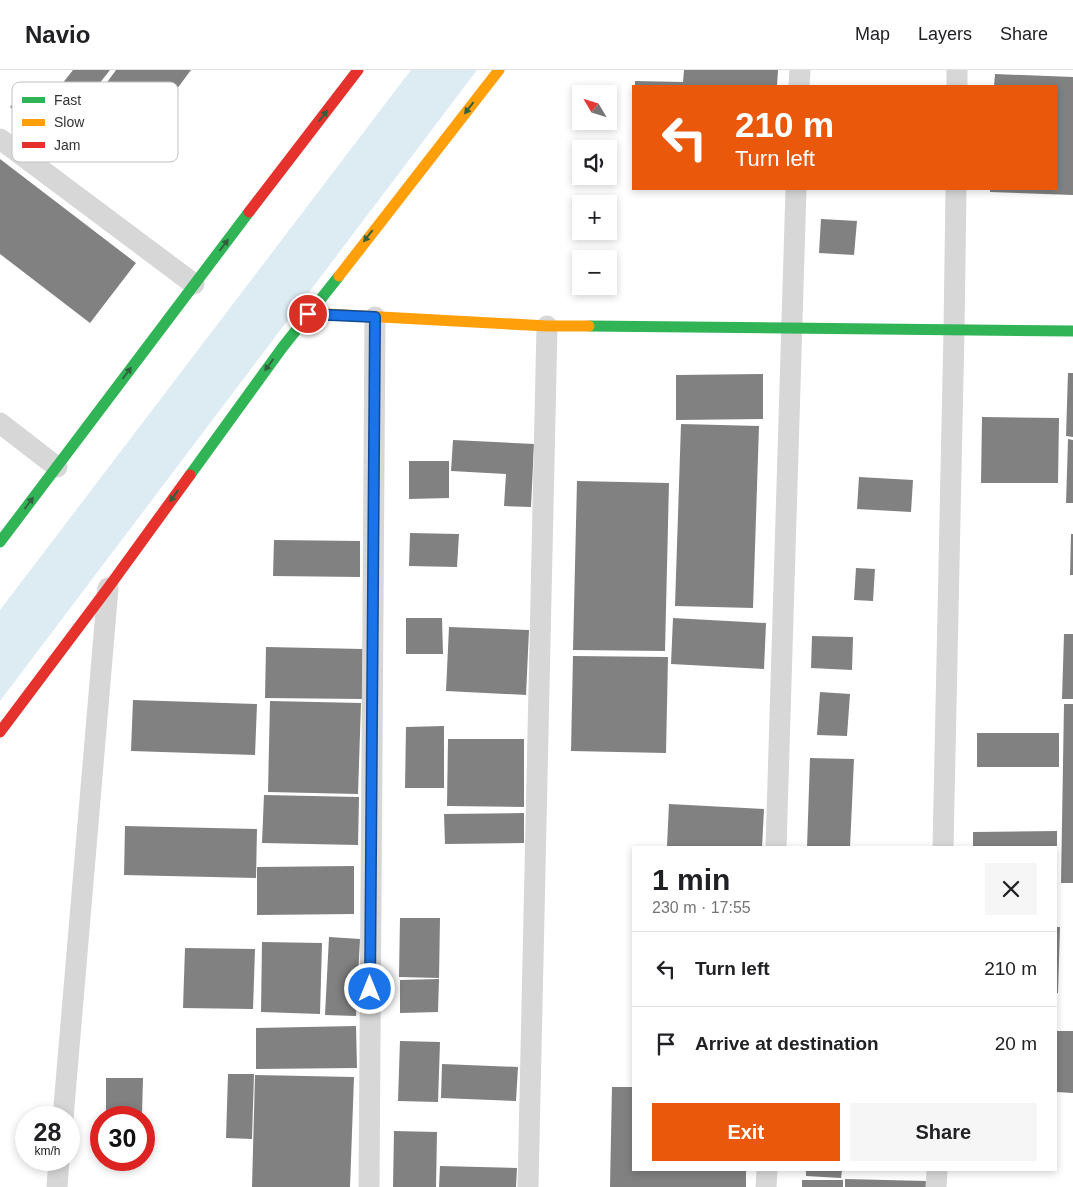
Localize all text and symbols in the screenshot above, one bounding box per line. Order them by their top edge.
text: Navio [25,21,90,48]
text: Map [855,24,890,44]
text: Layers [918,24,972,44]
text: Share [1000,24,1048,44]
legend [12,82,178,162]
north arrow [572,85,618,130]
map controls [572,85,617,295]
text: Fast [54,92,81,108]
one-way arrow [463,101,474,114]
icon: left [652,105,717,170]
text: 210 m [735,105,834,144]
one-way arrow [318,109,328,123]
text: Slow [54,114,85,130]
text: Jam [54,137,80,153]
button: sound [572,140,617,185]
text: Turn left [735,146,815,171]
button: + [572,195,617,240]
one-way arrow [363,229,374,242]
one-way arrow [219,238,229,252]
button: − [572,250,617,295]
pin [287,293,329,335]
icon: arrive [294,300,322,328]
one-way arrow [264,358,274,372]
one-way arrow [122,366,132,380]
one-way arrow [169,490,179,503]
one-way arrow [24,497,35,510]
text: 1 min [652,863,730,896]
button: close [985,863,1037,915]
text: 230 m · 17:55 [652,899,751,916]
icon: left [652,955,680,983]
text: Turn left [695,958,770,979]
text: 210 m [984,958,1037,979]
position arrow [343,962,395,1014]
icon: arrive [652,1030,680,1058]
text: Arrive at destination [695,1033,879,1054]
text: 20 m [995,1033,1037,1054]
button: Exit [652,1103,840,1161]
button: Share [850,1103,1037,1161]
speed limit sign: 30 [90,1106,155,1171]
text: 28 [34,1118,61,1146]
text: km/h [34,1144,61,1158]

